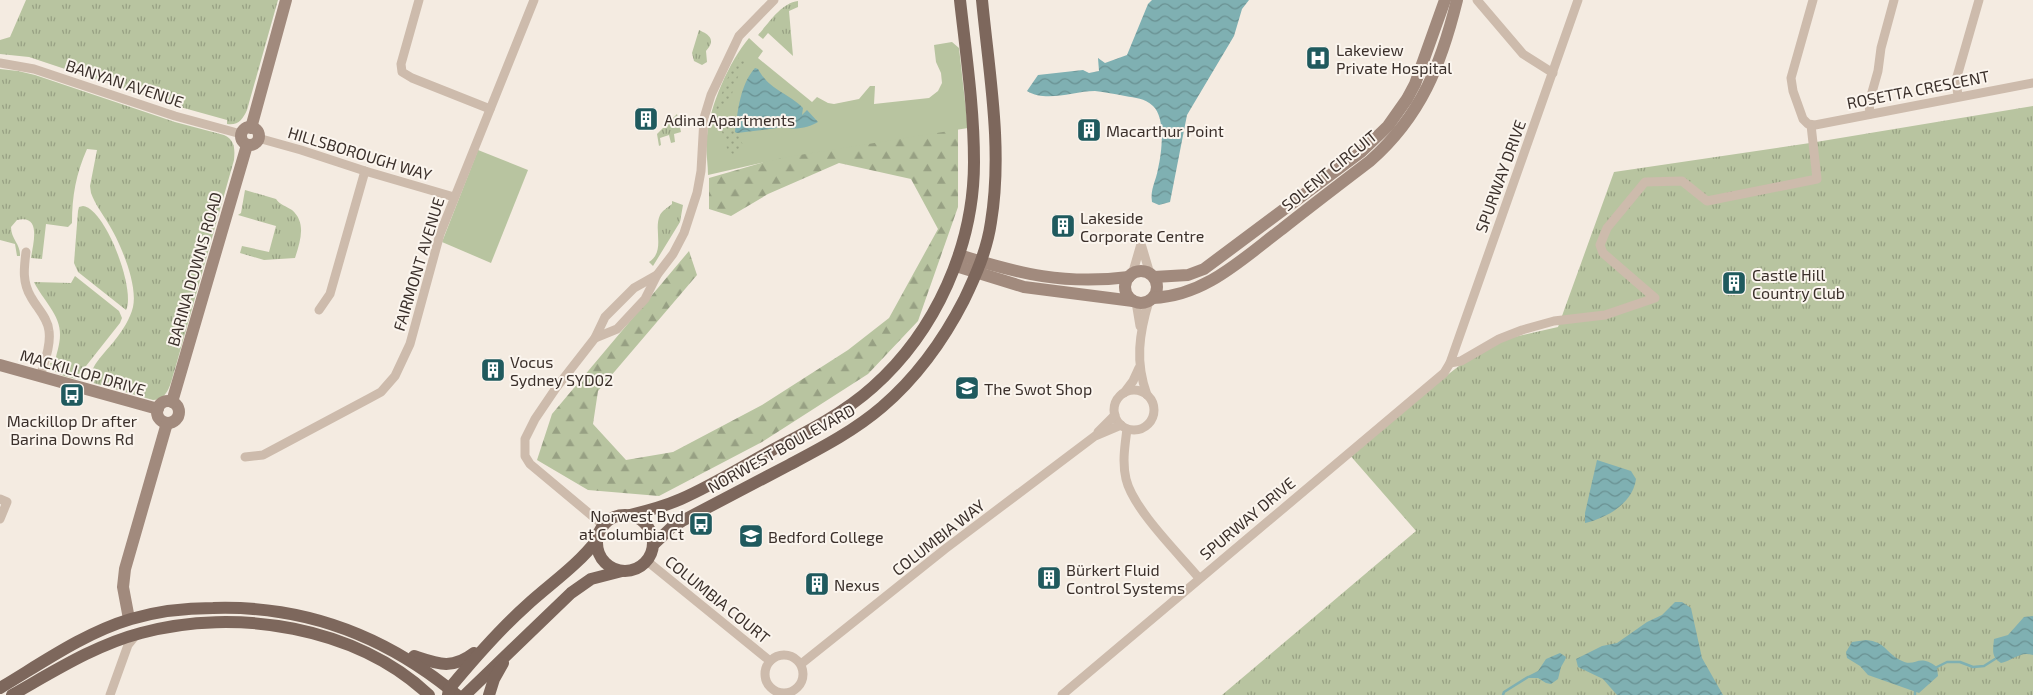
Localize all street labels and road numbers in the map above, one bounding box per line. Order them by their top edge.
street label: BANYAN AVENUE [64,55,186,111]
street label: ROSETTA CRESCENT [1845,66,1991,112]
street label: SPURWAY DRIVE [1471,117,1529,235]
street label: HILLSBOROUGH WAY [286,122,434,184]
street label: SOLENT CIRCUIT [1278,126,1380,214]
street label: BARINA DOWNS ROAD [163,190,225,348]
street label: FAIRMONT AVENUE [389,195,447,333]
street label: MACKILLOP DRIVE [18,345,148,399]
street label: NORWEST BOULEVARD [704,400,858,496]
street label: SPURWAY DRIVE [1195,473,1299,563]
street label: COLUMBIA WAY [888,495,988,579]
street label: COLUMBIA COURT [662,551,774,647]

